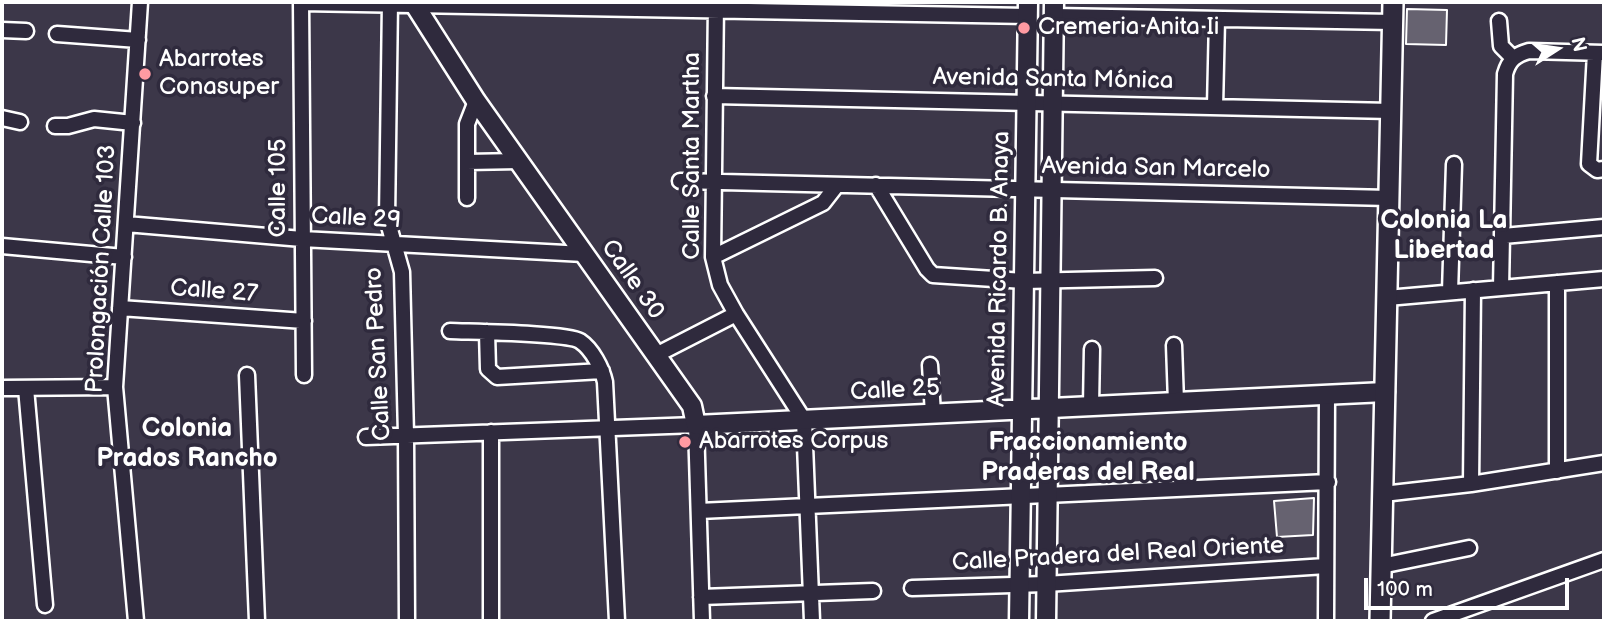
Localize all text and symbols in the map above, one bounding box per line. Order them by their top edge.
place label: Cremeria Anita Ii [1038,14,1219,42]
north arrow [1522,14,1592,84]
marker: Cremeria Anita Ii [1016,20,1032,36]
text: N [1565,35,1591,54]
place label: Abarrotes Conasuper [159,46,279,102]
street label: Calle Santa Martha [679,52,707,260]
street label: Avenida Santa Mónica [932,64,1174,96]
marker: Abarrotes Conasuper [137,66,153,82]
street label: Avenida Ricardo B. Anaya [983,131,1017,407]
street label: Calle 105 [265,138,293,238]
street label: Prolongación Calle 103 [81,144,123,394]
street label: Avenida San Marcelo [1041,153,1271,185]
street label: Calle 29 [310,202,402,236]
district label: Colonia La Libertad [1381,205,1507,266]
street label: Calle 30 [594,235,670,325]
street label: Calle San Pedro [360,266,398,442]
street label: Calle 27 [169,275,259,309]
street label: Calle 25 [849,374,941,408]
district label: Colonia Prados Rancho [96,413,278,474]
district label: Fraccionamiento Praderas del Real [981,427,1195,488]
place label: Abarrotes Corpus [699,428,888,456]
marker: Abarrotes Corpus [677,434,693,450]
street label: Calle Pradera del Real Oriente [951,532,1285,578]
scale bar [1368,564,1573,608]
text: 100 m [1377,577,1433,602]

